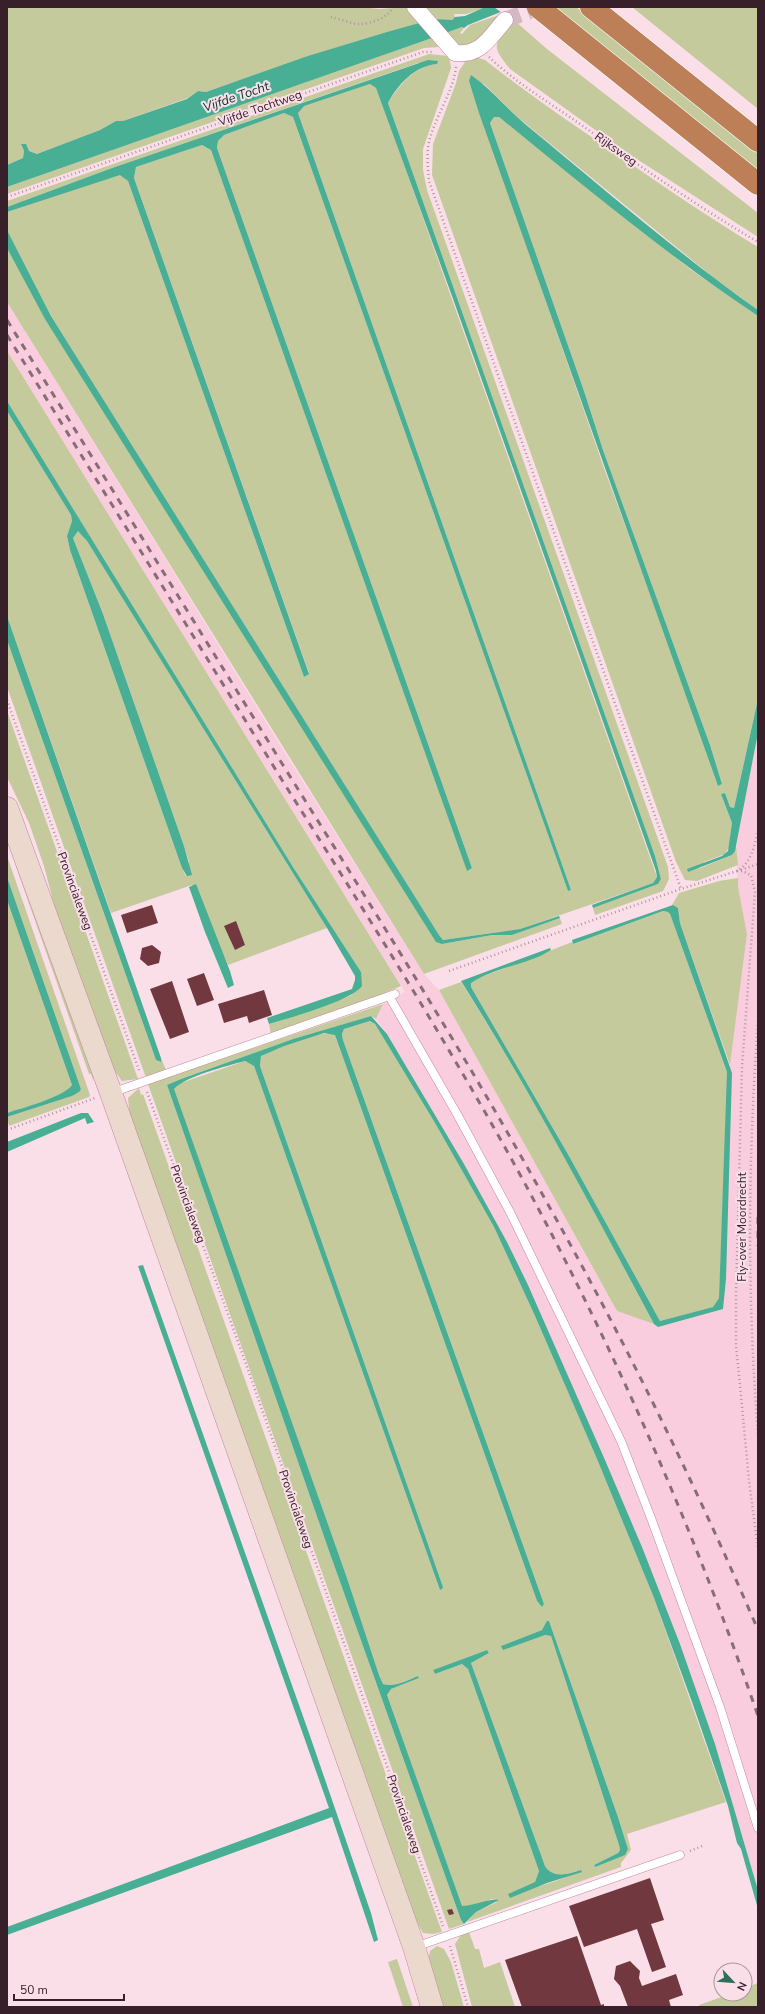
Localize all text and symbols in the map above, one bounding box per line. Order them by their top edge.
water label: Vijfde Tocht [200,77,272,117]
street label: Vijfde Tochtweg [215,86,304,130]
street label: Rijksweg [592,129,640,169]
street label: Provincialeweg [53,850,97,932]
street label: Provincialeweg [166,1163,210,1245]
street label: Fly-over Moordrecht [734,1171,750,1282]
street label: Provincialeweg [275,1468,317,1550]
street label: Provincialeweg [383,1773,425,1855]
north arrow [713,1962,753,2002]
scale bar [14,1976,124,2002]
text: N [733,1979,750,1993]
text: 50 m [20,1982,48,1998]

